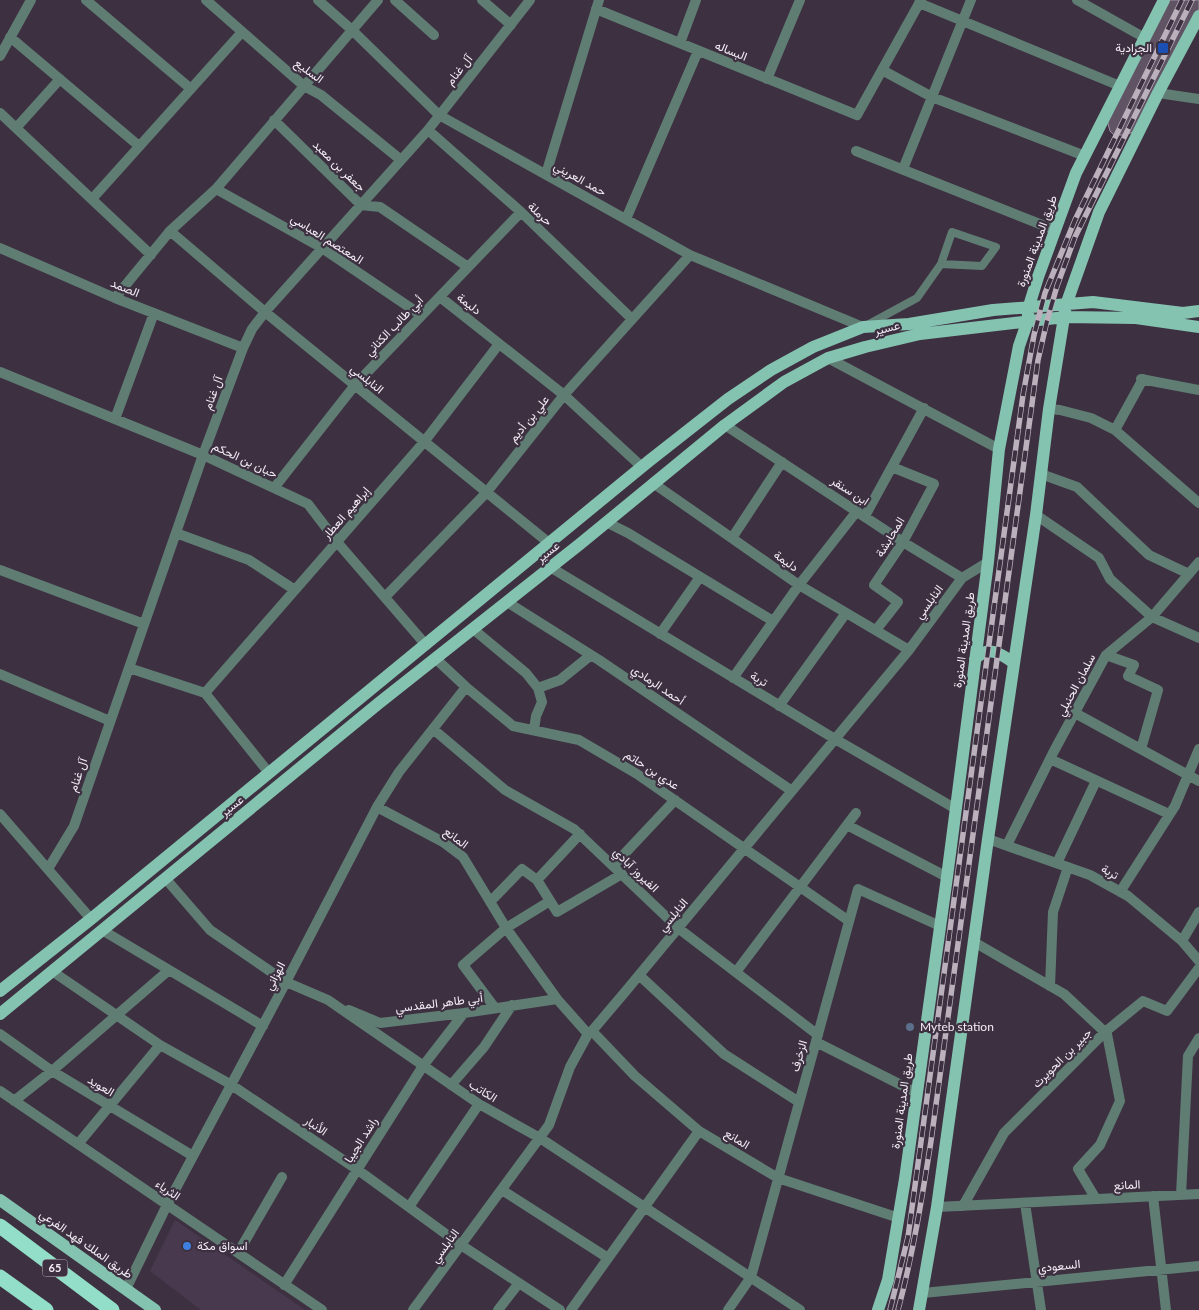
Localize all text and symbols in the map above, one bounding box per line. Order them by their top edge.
street label: البساله [713,37,749,64]
place label: الجرادية [1115,40,1152,56]
marker: الجرادية [1156,41,1170,55]
street label: آل غنام [442,50,477,89]
street label: السليع [291,55,327,88]
street label: جعفر بن معبد [309,137,369,195]
street label: حمد العريني [550,158,609,202]
street label: طريق المدينة المنورة [1013,193,1061,289]
street label: حرملة [524,199,556,229]
street label: المعتصم العباسي [287,210,366,269]
street label: الصمد [109,275,142,300]
street label: دليمة [454,289,485,318]
street label: أبي طالب الكناني [361,292,428,361]
street label: عسير [872,317,901,339]
street label: النابلسي [346,361,387,399]
street label: آل غنام [200,373,227,412]
street label: علي بن أديم [505,392,554,447]
street label: حبان بن الحكم [210,438,280,482]
street label: ابن سنقر [827,472,872,509]
street label: إبراهيم العطار [318,483,373,543]
street label: المحابشة [872,514,907,560]
street label: عسير [532,538,563,567]
street label: دليمة [771,547,802,575]
street label: النابلسي [911,582,948,624]
street label: طريق المدينة المنورة [949,591,979,689]
street label: سلمان الحنبلي [1053,651,1101,720]
street label: أحمد الرمادي [627,661,688,710]
street label: تربة [747,668,771,691]
street label: عدي بن حاتم [621,746,682,795]
street label: آل غنام [65,755,92,794]
street label: عسير [216,792,247,821]
street label: المانع [440,824,472,853]
street label: الفيروز آبادي [608,844,662,897]
street label: تربة [1098,861,1122,883]
street label: النابلسي [654,895,693,936]
street label: الهزاني [261,959,291,994]
street label: أبي طاهر المقدسي [394,990,484,1018]
place label: Myteb station [920,1019,994,1034]
marker: Myteb station [904,1021,916,1033]
street label: جبير بن الحويرث [1029,1025,1095,1091]
street label: الزخرف [787,1038,811,1074]
street label: طريق المدينة المنورة [887,1052,917,1150]
street label: العويد [85,1072,117,1100]
street label: الكاتب [466,1076,500,1105]
street label: الأنبار [301,1112,331,1139]
street label: راشد الجيبا [341,1114,381,1166]
street label: المانع [721,1125,753,1154]
street label: الثرياء [152,1176,184,1204]
street label: المانع [1113,1176,1141,1195]
street label: طريق الملك فهد الفرعي [35,1206,136,1284]
street label: النابلسي [427,1226,464,1268]
place label: اسواق مكة [197,1238,248,1254]
marker: اسواق مكة [181,1240,193,1252]
street label: السعودي [1037,1256,1081,1278]
road number: 65 [42,1260,68,1276]

